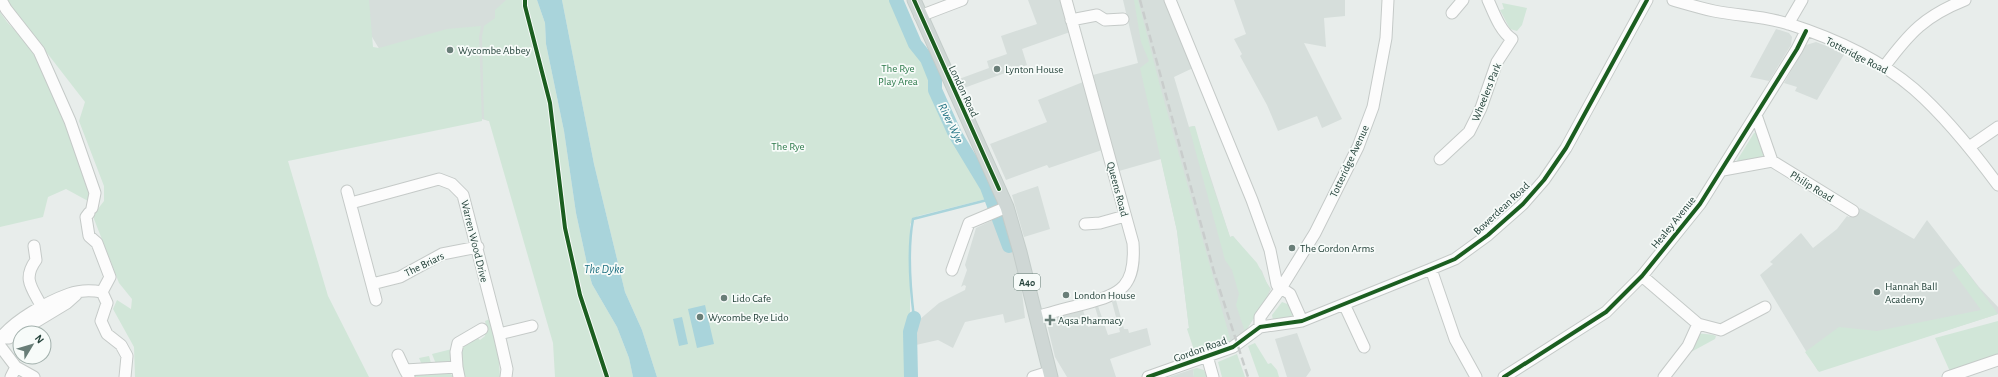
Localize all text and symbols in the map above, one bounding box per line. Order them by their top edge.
street label: Totteridge Road [1824,35,1890,76]
marker: Wycombe Abbey [445,45,455,55]
place label: Wycombe Abbey [458,45,531,56]
street label: Wheelers Park [1470,61,1503,123]
park label: The Rye Play Area [878,63,918,87]
street label: London Road [947,64,980,119]
marker: Lynton House [992,64,1002,74]
place label: Lynton House [1005,64,1063,75]
water label: River Wye [936,101,966,145]
street label: Totteridge Avenue [1328,123,1371,199]
park label: The Rye [771,141,805,152]
street label: Queens Road [1105,161,1130,218]
street label: Philip Road [1788,169,1836,204]
street label: Bowerdean Road [1471,180,1532,237]
street label: Healey Avenue [1649,194,1698,251]
street label: Warren Wood Drive [459,199,490,283]
marker: The Gordon Arms [1287,243,1297,253]
place label: The Gordon Arms [1300,243,1374,254]
street label: The Briars [403,250,446,279]
water label: The Dyke [584,263,624,275]
road number: A40 [1014,274,1040,290]
place label: Hannah Ball Academy [1885,281,1938,305]
marker: Hannah Ball Academy [1872,287,1882,297]
marker: London House [1061,290,1071,300]
place label: London House [1074,290,1135,301]
marker: Lido Cafe [719,293,729,303]
place label: Lido Cafe [732,293,771,304]
marker: Wycombe Rye Lido [695,312,705,322]
place label: Wycombe Rye Lido [708,312,789,323]
marker: Aqsa Pharmacy [1045,315,1055,325]
place label: Aqsa Pharmacy [1058,315,1124,326]
north arrow [12,325,52,365]
text: N [33,333,46,346]
street label: Gordon Road [1172,335,1228,364]

